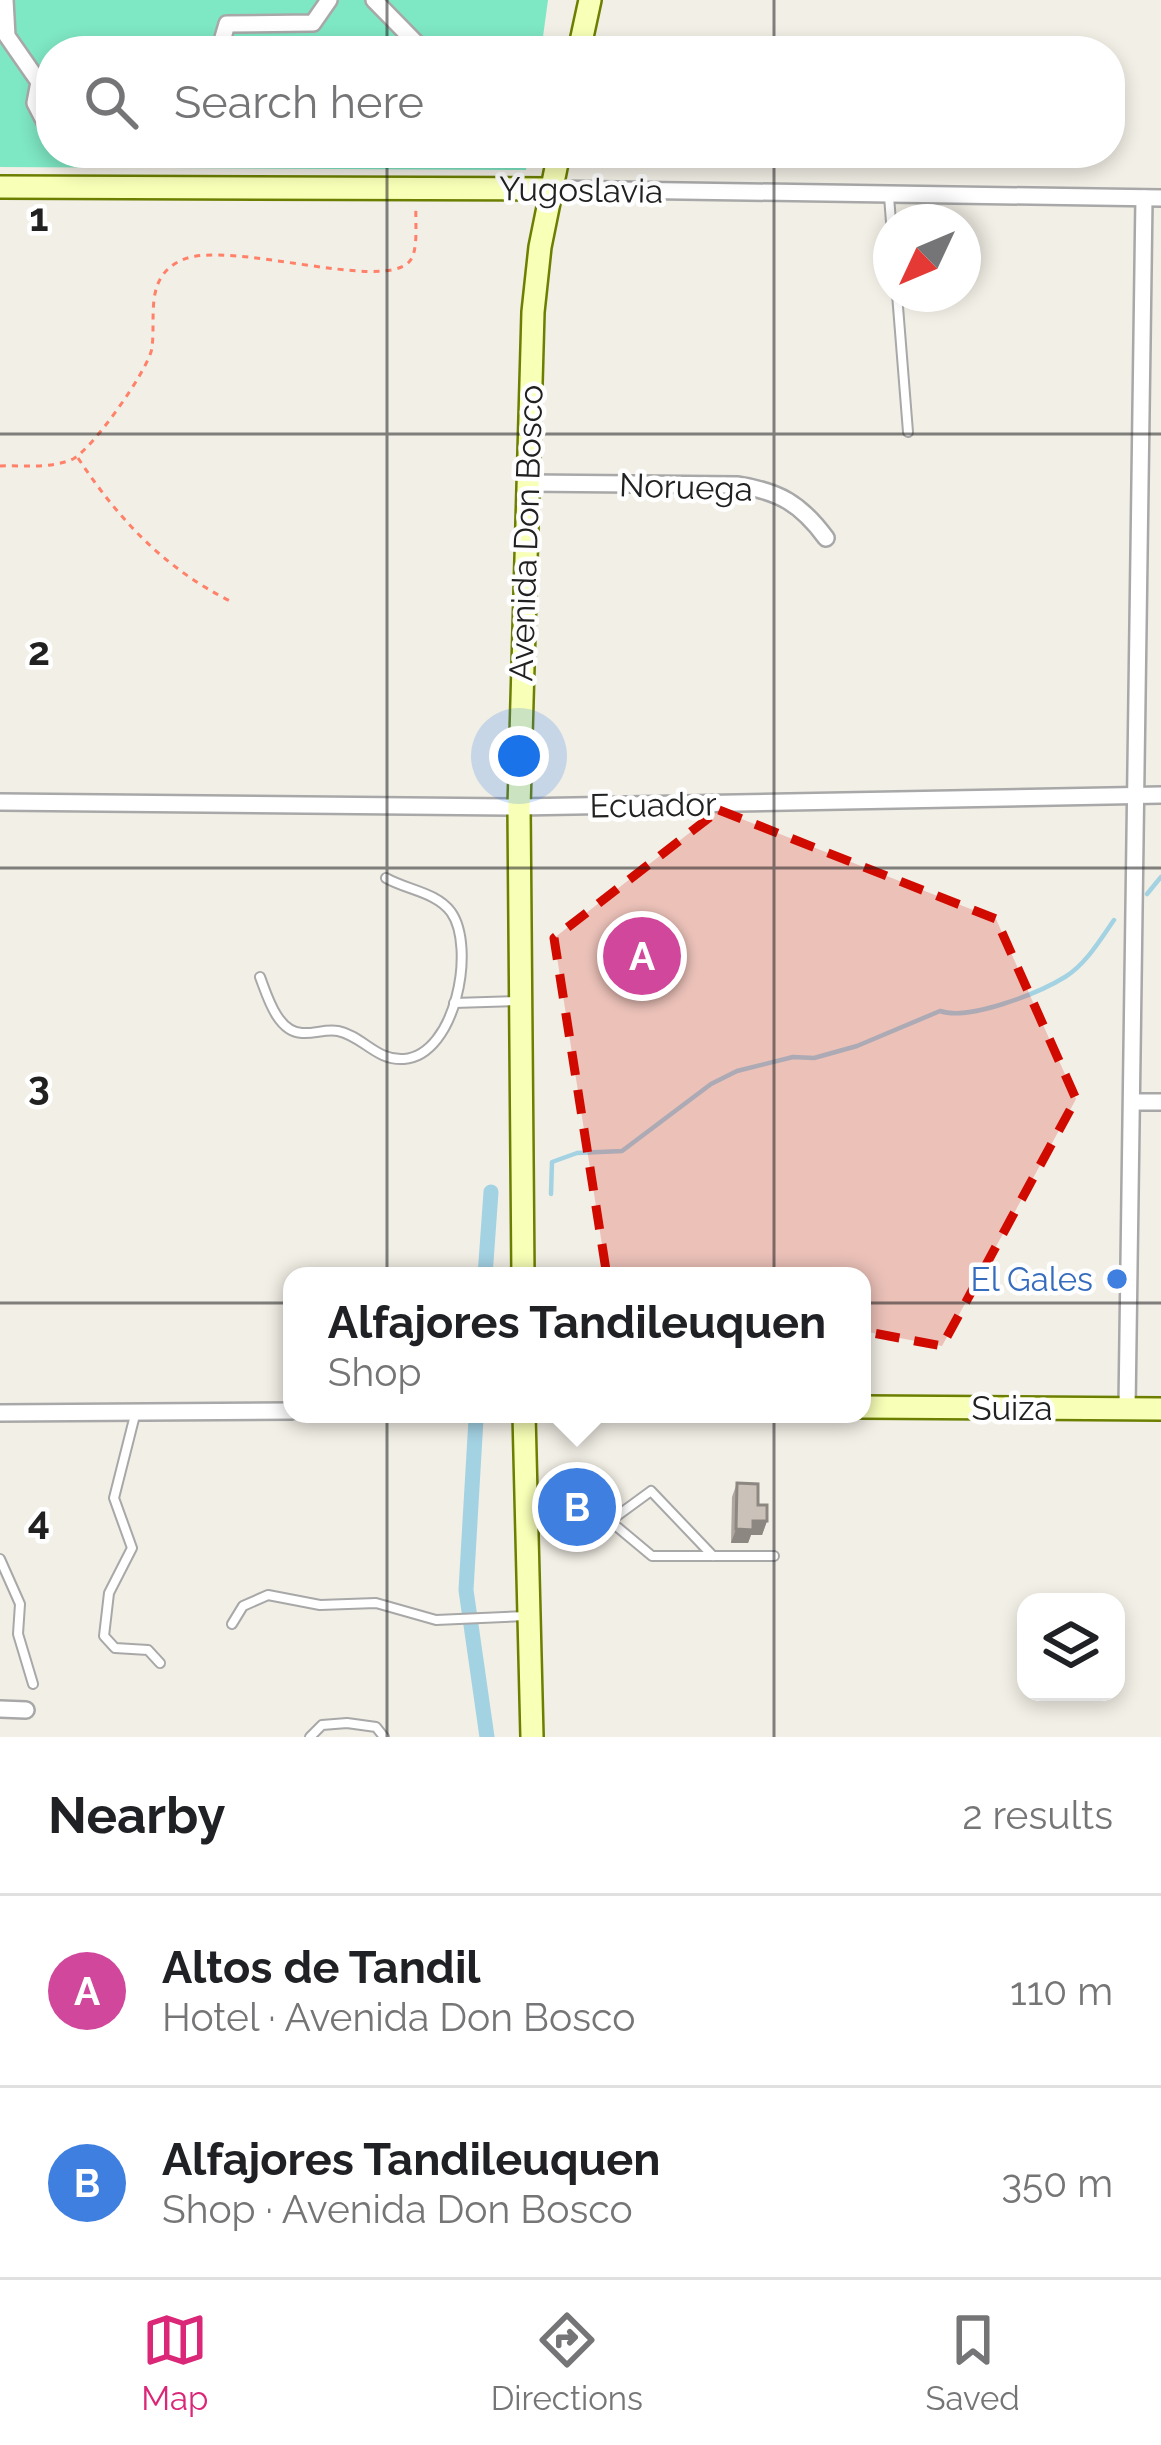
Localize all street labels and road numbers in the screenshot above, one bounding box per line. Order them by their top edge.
street label: Yugoslavia [499,169,663,211]
street label: Avenida Don Bosco [501,384,551,682]
street label: Noruega [618,465,754,509]
street label: Ecuador [589,784,717,826]
street label: Suiza [971,1389,1053,1428]

